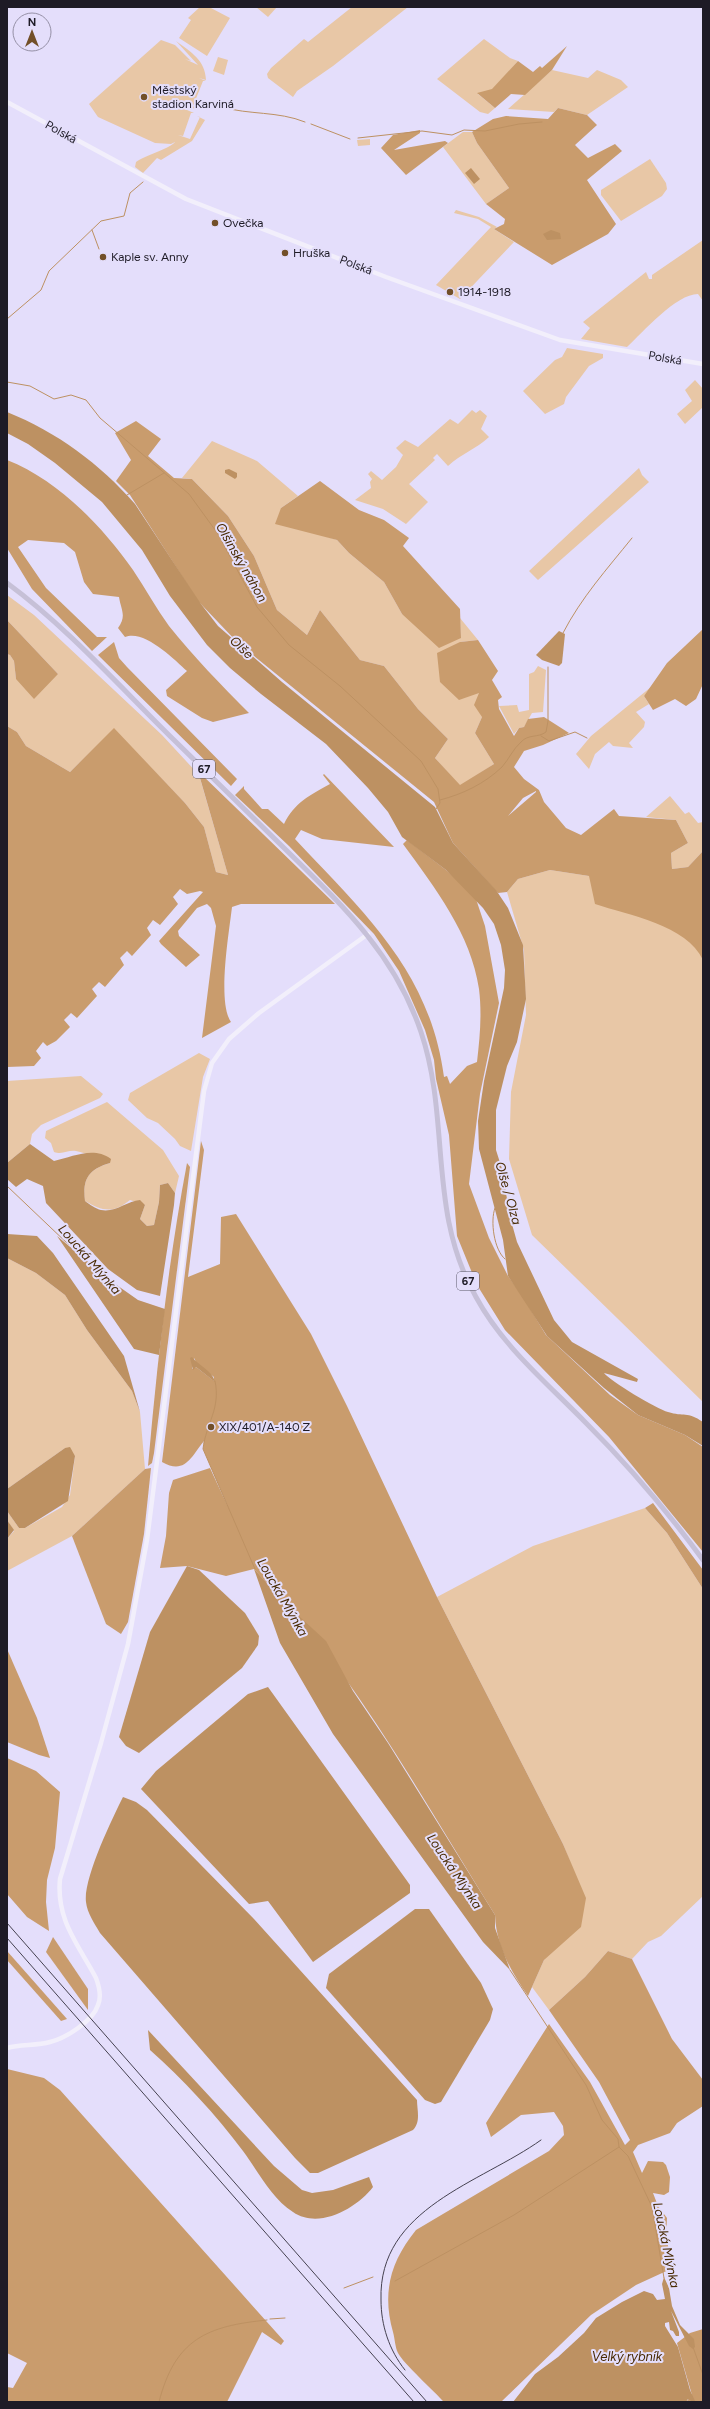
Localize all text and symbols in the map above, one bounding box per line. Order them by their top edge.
north arrow [12,12,52,52]
text: N [28,16,36,29]
place label: Městský stadion Karviná [152,83,234,111]
marker: Městský stadion Karviná [139,92,149,102]
street label: Polská [43,118,79,146]
place label: Ovečka [223,216,263,230]
marker: Ovečka [210,218,220,228]
place label: Hruška [293,246,330,260]
marker: Hruška [280,248,290,258]
place label: Kaple sv. Anny [111,250,189,264]
marker: Kaple sv. Anny [98,252,108,262]
street label: Polská [338,252,374,278]
place label: 1914-1918 [458,285,511,299]
marker: 1914-1918 [445,287,455,297]
street label: Polská [647,348,683,368]
water label: Olšinský náhon [213,520,270,604]
water label: Olše [227,633,256,662]
road number: 67 [193,760,215,778]
water label: Olše / Olza [492,1160,525,1227]
water label: Loucká Mlýnka [55,1221,124,1298]
road number: 67 [457,1272,479,1290]
place label: XIX/401/A-140 Z [219,1420,311,1434]
marker: XIX/401/A-140 Z [206,1422,216,1432]
water label: Loucká Mlýnka [254,1556,311,1639]
water label: Loucká Mlýnka [424,1831,485,1912]
water label: Loucká Mlýnka [650,2201,683,2290]
water label: Velký rybník [592,2349,663,2364]

